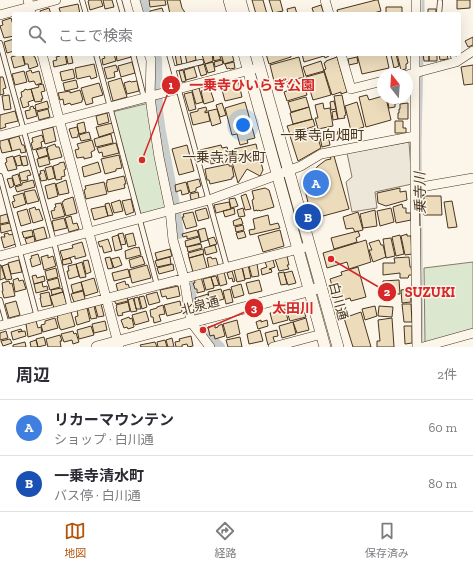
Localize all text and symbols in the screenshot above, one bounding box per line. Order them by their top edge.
search box [12,12,461,56]
icon: search [26,23,48,45]
text: ここで検索 [58,27,133,45]
north arrow [377,68,413,104]
callout: 一乗寺ひいらぎ公園 [161,72,323,98]
text: 一乗寺ひいらぎ公園 [189,77,315,94]
text: 1 [169,78,174,92]
your location [233,115,253,135]
district label: 一乗寺向畑町 [280,127,364,144]
district label: 一乗寺清水町 [182,149,266,166]
pin: A [303,168,329,198]
water label: 一乗寺川 [411,170,429,228]
pin: B [295,202,321,232]
callout: SUZUKI [377,279,463,305]
street label: 白川通 [326,280,351,322]
text: SUZUKI [405,284,455,301]
text: 2 [384,285,391,299]
street label: 北泉通 [179,293,221,318]
callout: 太田川 [244,295,322,321]
text: 太田川 [272,300,314,317]
text: 3 [251,301,258,315]
text: 周辺 [16,365,50,385]
text: 2件 [437,367,457,382]
text: リカーマウンテン [54,411,174,429]
text: A [25,420,33,435]
text: 60 m [428,420,457,435]
text: ショップ · 白川通 [54,432,154,447]
text: 一乗寺清水町 [54,467,144,485]
text: B [25,476,33,491]
text: 80 m [428,476,457,491]
text: バス停 · 白川通 [54,488,141,503]
tab: 地図 [64,520,86,560]
tab: 経路 [214,520,236,560]
tab: 保存済み [365,520,409,560]

